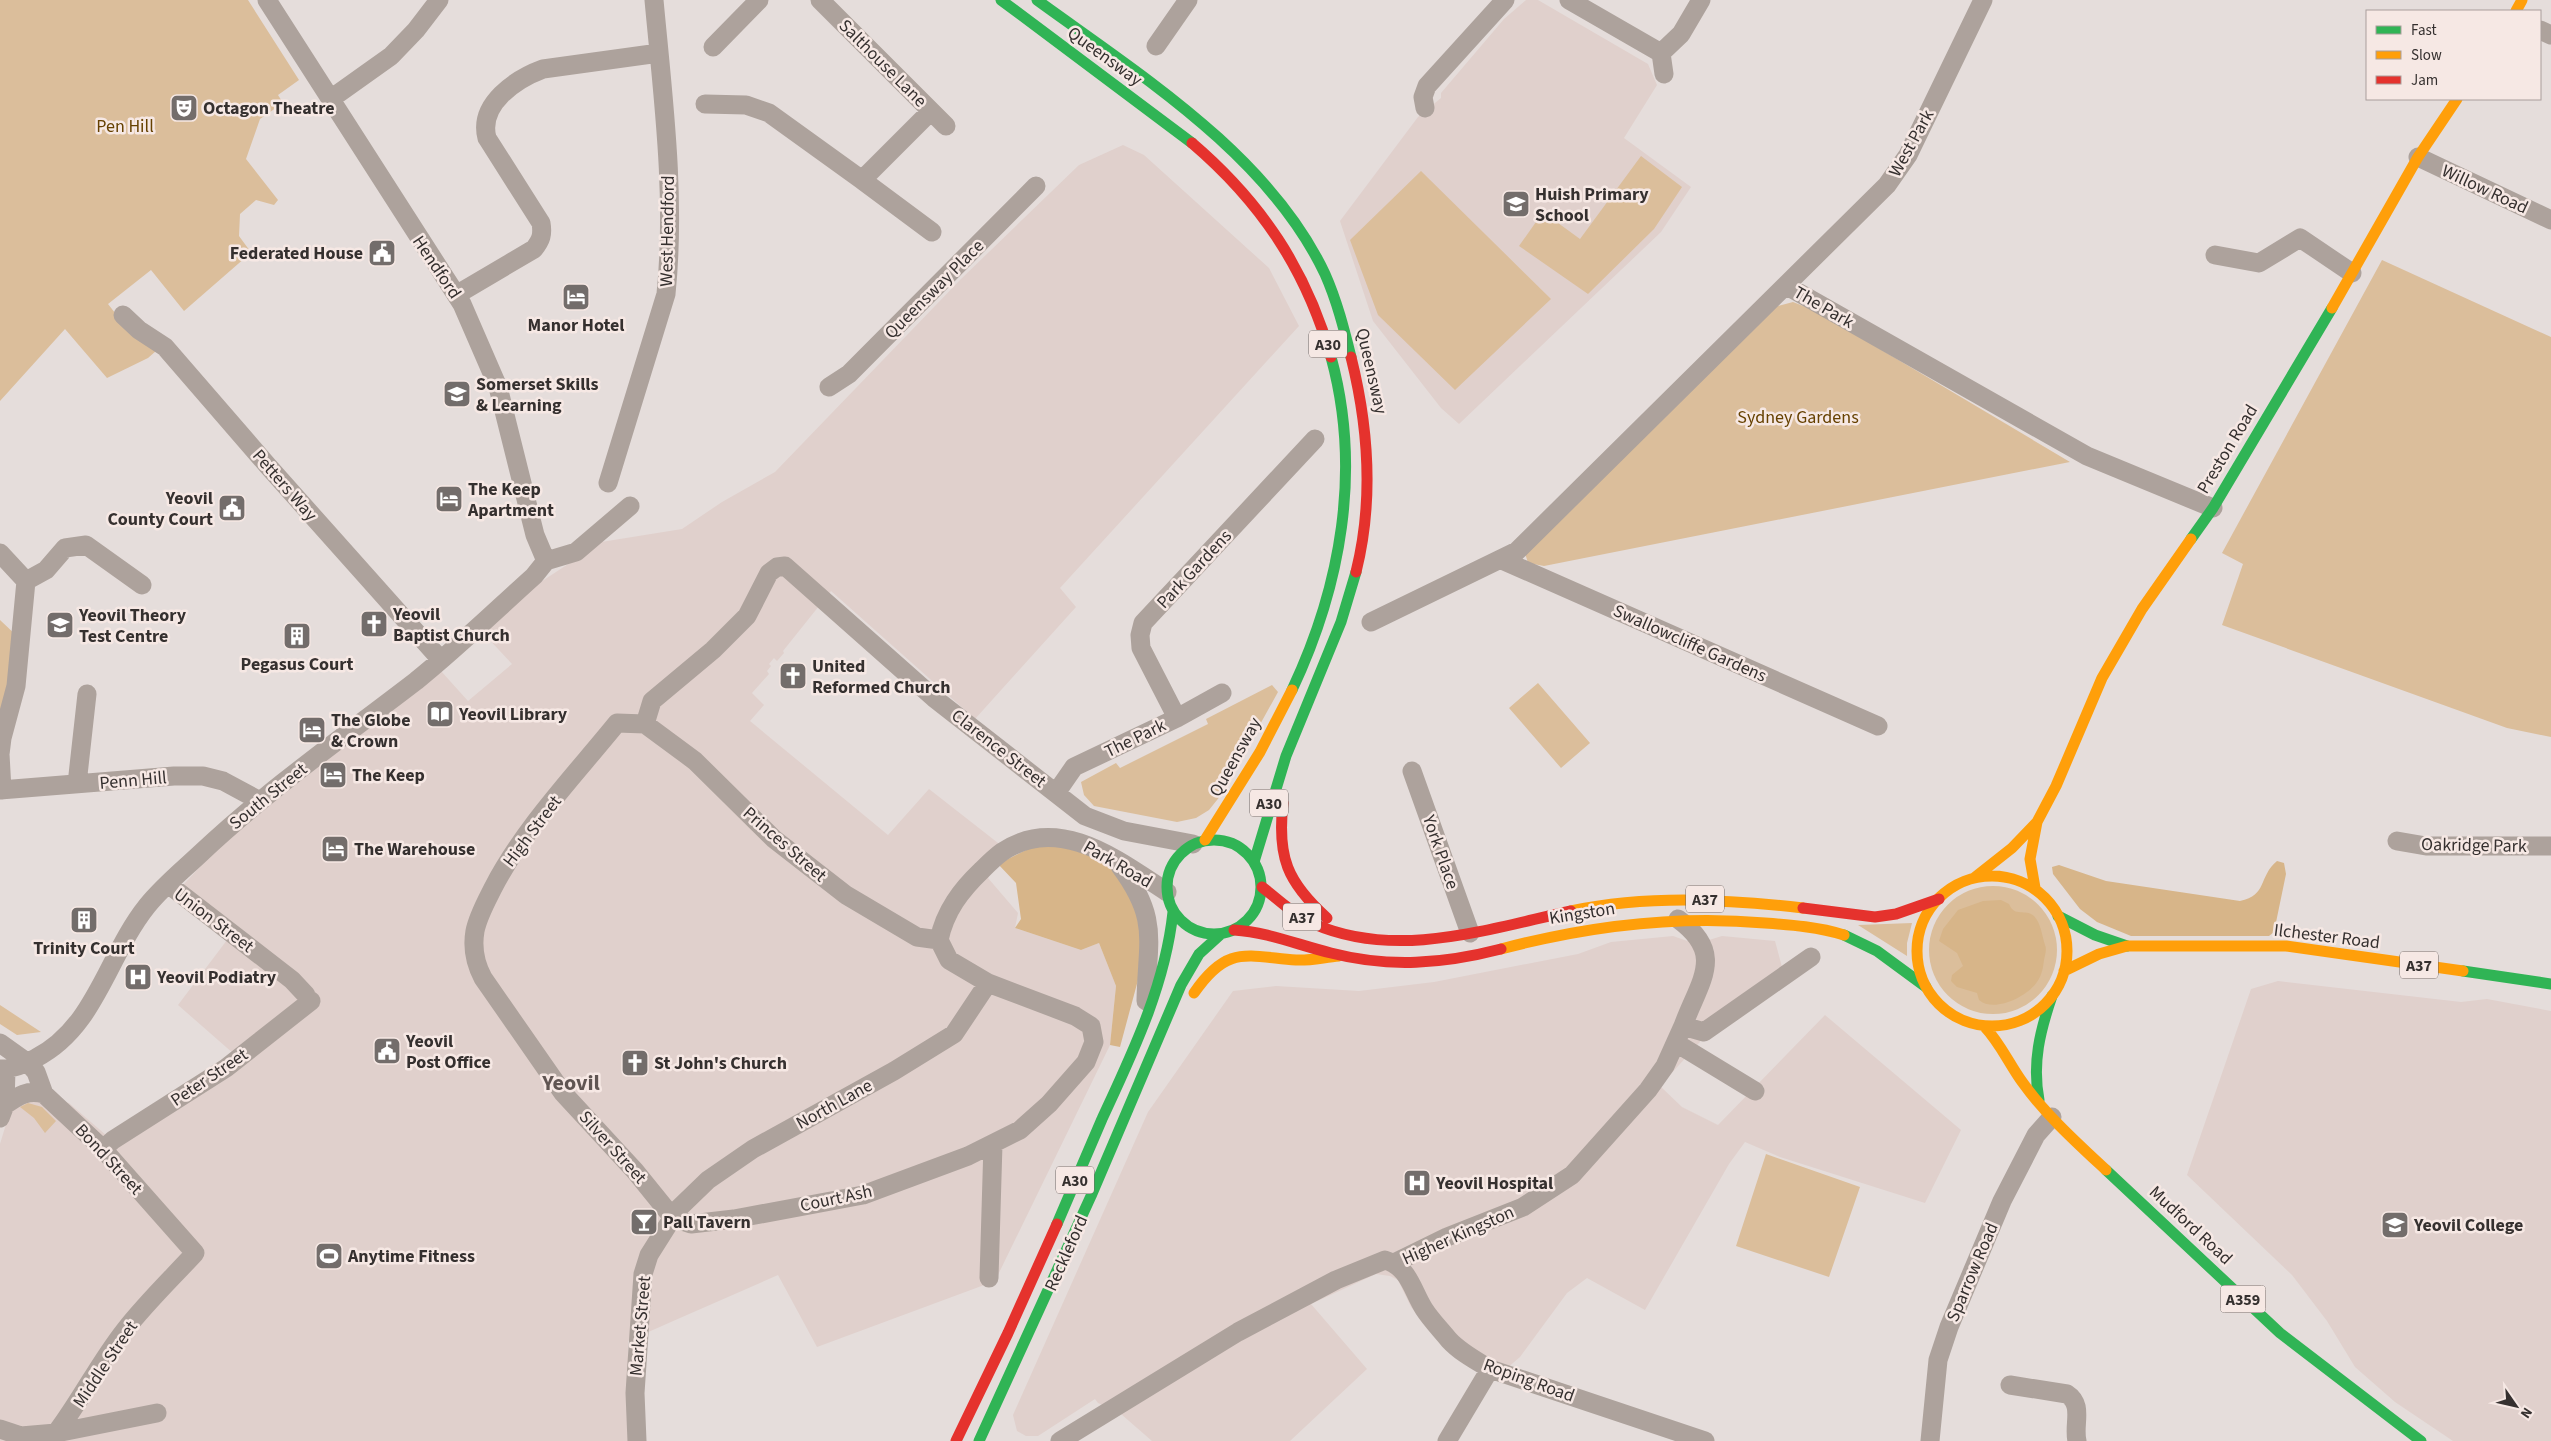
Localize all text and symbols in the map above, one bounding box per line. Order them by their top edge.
legend [2366,10,2541,100]
street label: Salthouse Lane [833,14,932,113]
text: Fast [2411,20,2437,41]
street label: Queensway [1062,21,1148,92]
text: Slow [2411,45,2442,66]
text: Jam [2411,70,2438,91]
theatre icon: Octagon Theatre [169,93,199,123]
place label: Octagon Theatre [203,96,335,121]
street label: West Park [1883,105,1940,181]
park label: Pen Hill [96,114,154,139]
street label: Willow Road [2438,159,2532,220]
street label: West Hendford [654,175,681,287]
place label: Huish Primary School [1535,182,1649,228]
school or university icon: Huish Primary School [1501,189,1531,219]
street label: Hendford [406,231,467,304]
street label: Queensway Place [879,234,990,345]
public building icon: Federated House [367,238,397,268]
place label: Federated House [230,241,363,266]
street label: The Park [1789,280,1858,335]
hotel icon: Manor Hotel [561,282,591,312]
place label: Manor Hotel [528,313,624,338]
street label: Queensway [1350,326,1394,417]
road number: A30 [1309,330,1347,358]
place label: Somerset Skills & Learning [476,372,599,418]
school or university icon: Somerset Skills & Learning [442,379,472,409]
street label: Preston Road [2191,400,2264,499]
park label: Sydney Gardens [1737,405,1859,430]
street label: Petters Way [246,444,323,527]
place label: The Keep Apartment [467,477,554,523]
hotel icon: The Keep Apartment [434,484,464,514]
place label: Yeovil County Court [107,486,213,532]
public building icon: Yeovil County Court [217,493,247,523]
street label: Park Gardens [1151,524,1238,614]
street label: Swallowcliffe Gardens [1609,598,1771,689]
place label: Yeovil Baptist Church [392,602,510,648]
place label: Yeovil Theory Test Centre [78,603,187,649]
church icon: Yeovil Baptist Church [359,609,389,639]
school or university icon: Yeovil Theory Test Centre [45,610,75,640]
building icon: Pegasus Court [282,621,312,651]
place label: Pegasus Court [241,652,353,677]
place label: United Reformed Church [812,654,951,700]
church icon: United Reformed Church [778,661,808,691]
library icon: Yeovil Library [425,699,455,729]
place label: Yeovil Library [458,702,568,727]
street label: Clarence Street [946,703,1051,793]
place label: The Globe & Crown [331,708,410,754]
street label: The Park [1100,713,1170,764]
street label: Queensway [1203,713,1268,801]
hotel icon: The Globe & Crown [297,715,327,745]
street label: South Street [224,757,313,836]
hotel icon: The Keep [318,760,348,790]
place label: The Keep [352,763,425,788]
street label: Penn Hill [98,765,168,796]
street label: High Street [497,790,568,872]
road number: A30 [1250,790,1288,816]
street label: Princes Street [737,801,832,888]
street label: York Place [1416,811,1465,893]
street label: Oakridge Park [2421,832,2527,859]
hotel icon: The Warehouse [320,834,350,864]
street label: Park Road [1079,835,1157,894]
place label: The Warehouse [354,837,475,862]
street label: Union Street [169,882,259,959]
road number: A37 [1686,886,1724,912]
street label: Kingston [1547,896,1617,931]
road number: A37 [1283,904,1321,930]
building icon: Trinity Court [69,905,99,935]
street label: Ilchester Road [2272,918,2381,955]
place label: Trinity Court [33,936,135,961]
road number: A37 [2400,952,2438,978]
hospital icon: Yeovil Podiatry [123,962,153,992]
place label: Yeovil Podiatry [156,965,277,990]
place label: Yeovil Post Office [405,1029,491,1075]
public building icon: Yeovil Post Office [372,1036,402,1066]
street label: Peter Street [166,1042,253,1112]
church icon: St John's Church [620,1048,650,1078]
place label: St John's Church [654,1051,787,1076]
district label: Yeovil [541,1067,601,1099]
street label: North Lane [792,1073,877,1136]
street label: Silver Street [573,1105,652,1189]
street label: Bond Street [69,1118,148,1200]
road number: A30 [1056,1166,1094,1194]
hospital icon: Yeovil Hospital [1402,1168,1432,1198]
place label: Yeovil Hospital [1435,1171,1553,1196]
street label: Court Ash [798,1179,875,1218]
street label: Mudford Road [2143,1180,2238,1271]
street label: Higher Kingston [1398,1200,1518,1271]
bar icon: Pall Tavern [629,1207,659,1237]
place label: Pall Tavern [663,1210,751,1235]
school or university icon: Yeovil College [2380,1210,2410,1240]
street label: Reckleford [1039,1211,1094,1295]
place label: Yeovil College [2413,1213,2523,1238]
street label: Sparrow Road [1940,1219,2005,1326]
sports icon: Anytime Fitness [314,1241,344,1271]
place label: Anytime Fitness [347,1244,475,1269]
street label: Market Street [624,1275,657,1377]
road number: A359 [2220,1286,2266,1312]
street label: Middle Street [67,1316,144,1413]
street label: Roping Road [1480,1352,1578,1409]
north arrow [2491,1381,2541,1431]
text: N [2515,1403,2537,1422]

